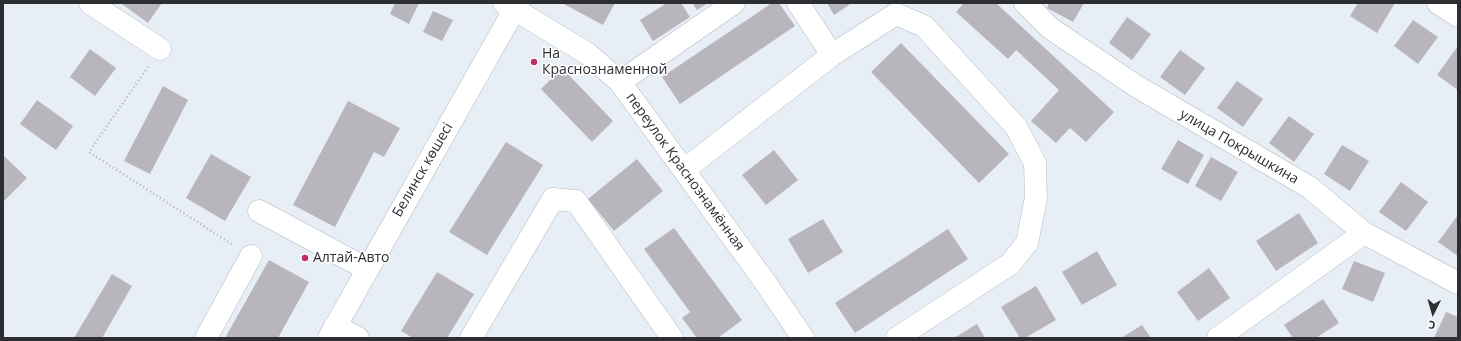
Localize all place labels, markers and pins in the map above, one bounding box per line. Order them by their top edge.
place label: На Краснознаменной [542,46,667,78]
marker: На Краснознаменной [529,57,539,67]
place label: Алтай-Авто [313,250,390,266]
marker: Алтай-Авто [300,253,310,263]

